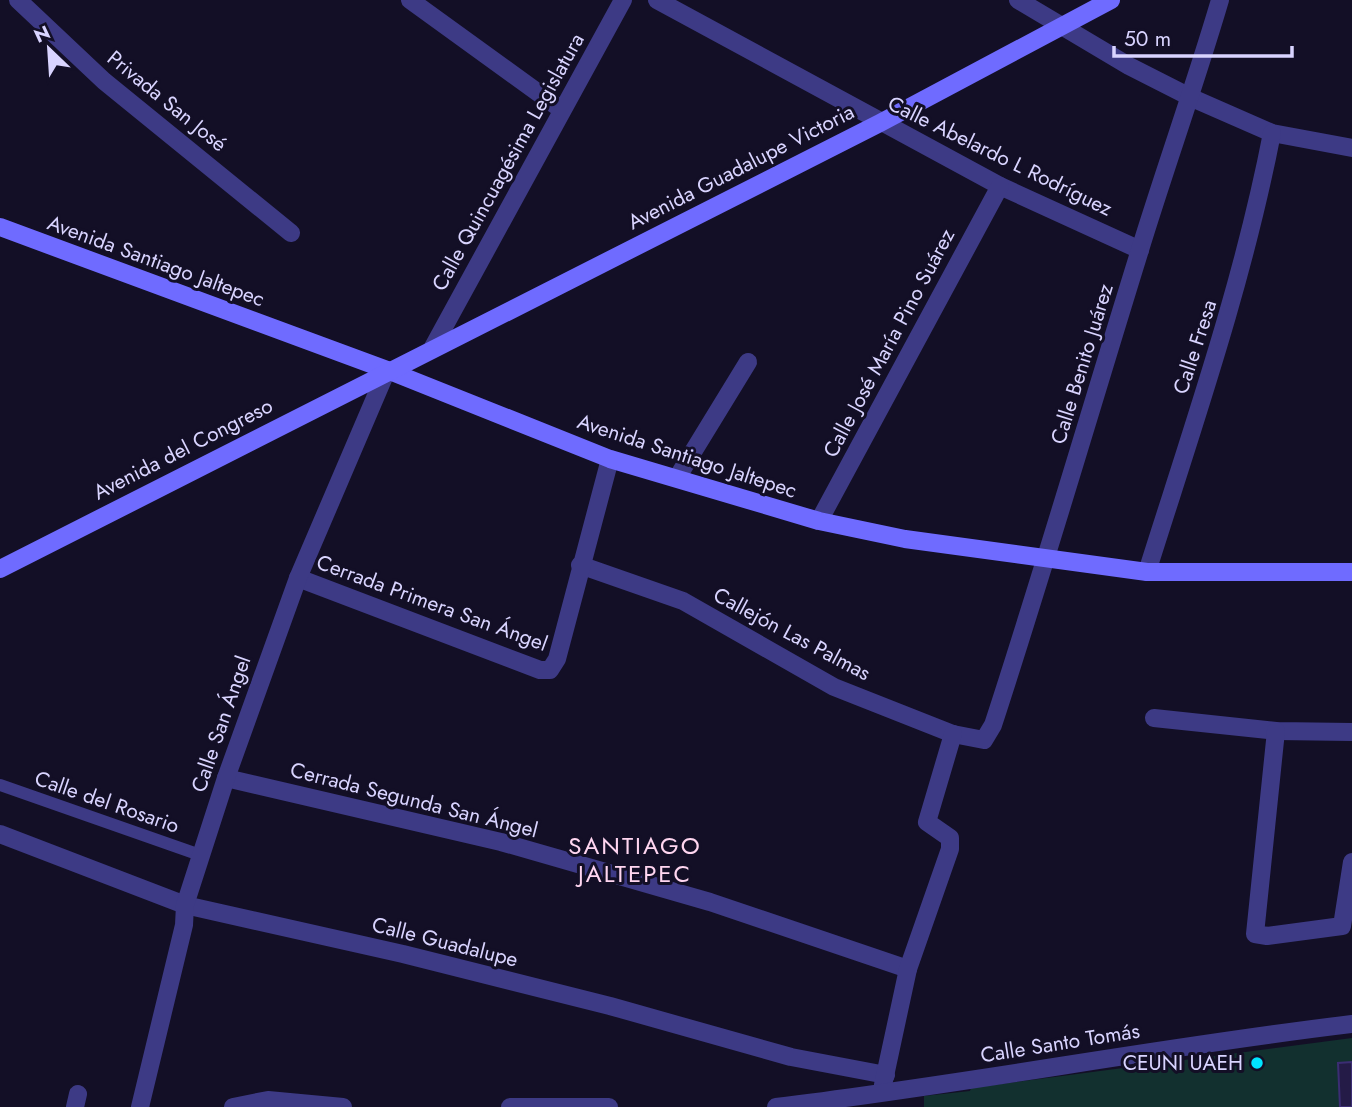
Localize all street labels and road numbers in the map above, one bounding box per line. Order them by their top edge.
street label: Calle Quincuagésima Legislatura [424,28,592,296]
street label: Privada San José [101,43,233,159]
street label: Calle Abelardo L Rodríguez [883,88,1118,224]
street label: Avenida Guadalupe Victoria [623,97,859,237]
street label: Avenida Santiago Jaltepec [43,208,269,314]
street label: Calle José María Pino Suárez [816,223,962,463]
street label: Calle Benito Juárez [1043,280,1121,448]
street label: Calle Fresa [1166,296,1224,398]
street label: Avenida del Congreso [88,391,278,507]
street label: Avenida Santiago Jaltepec [573,406,801,506]
street label: Cerrada Primera San Ángel [312,547,552,659]
street label: Callejón Las Palmas [708,580,876,688]
street label: Calle San Ángel [184,652,258,796]
street label: Cerrada Segunda San Ángel [287,755,541,845]
street label: Calle del Rosario [31,763,183,841]
street label: Calle Guadalupe [369,909,521,975]
street label: Calle Santo Tomás [978,1016,1142,1070]

